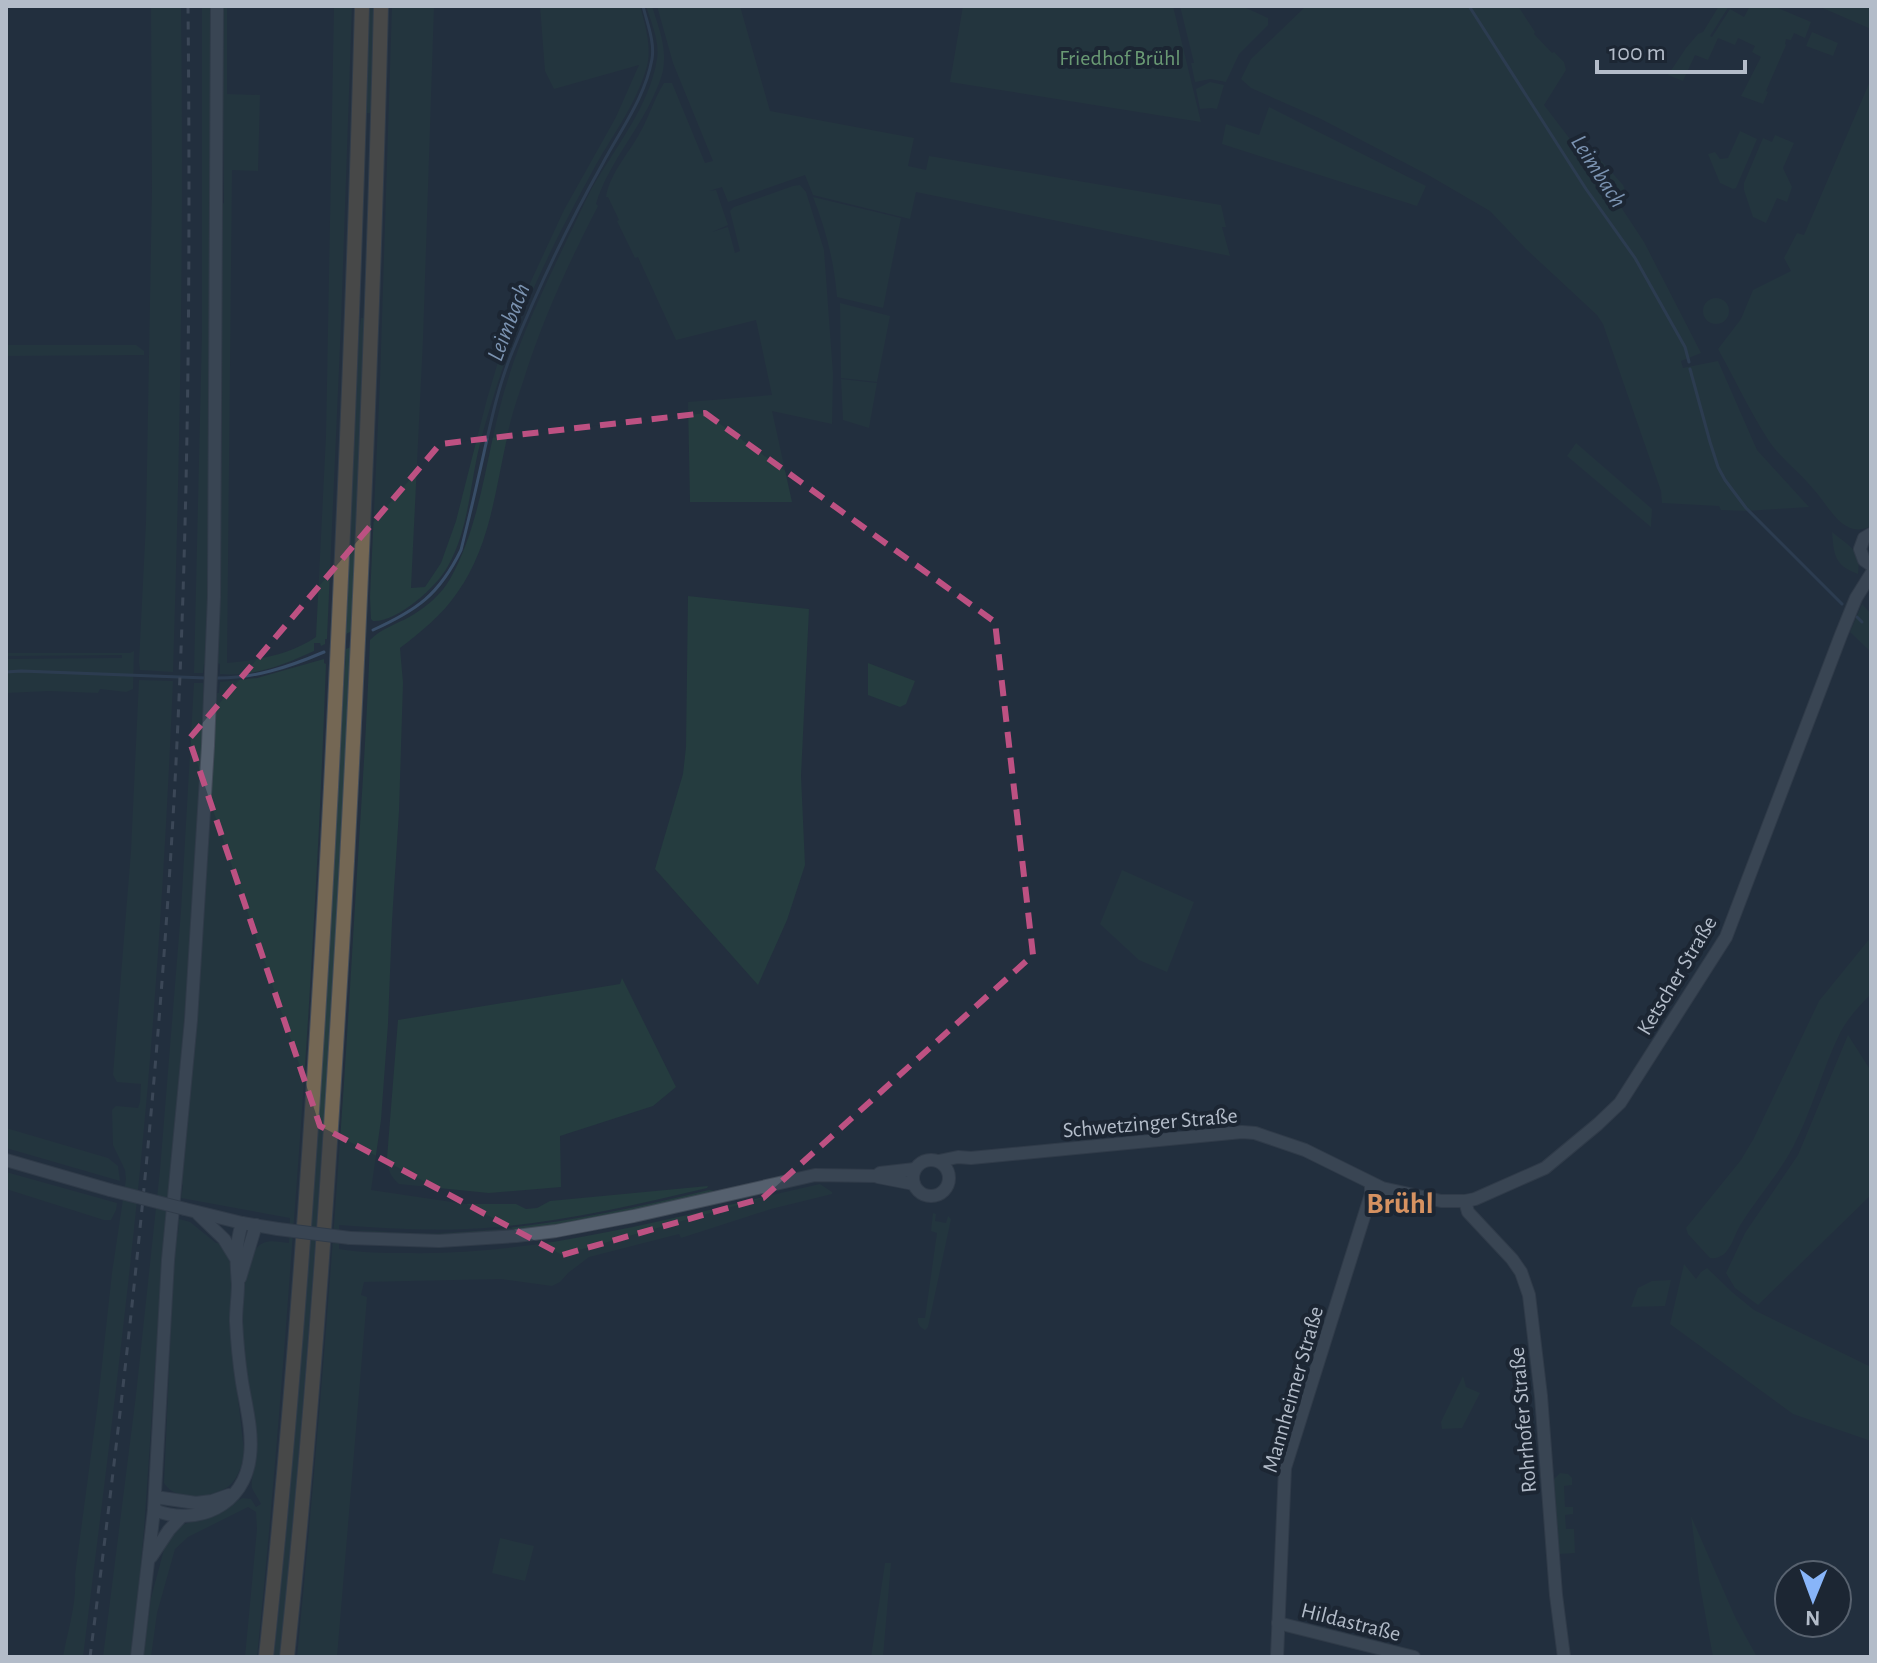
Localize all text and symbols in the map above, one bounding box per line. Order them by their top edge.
scale bar [1597,24,1745,74]
text: 100 m [1609,41,1666,65]
park label: Friedhof Brühl [1059,47,1181,69]
water label: Leimbach [1566,131,1630,212]
water label: Leimbach [483,280,535,365]
street label: Ketscher Straße [1633,912,1721,1039]
street label: Schwetzinger Straße [1062,1104,1238,1142]
district label: Brühl [1366,1189,1434,1219]
street label: Mannheimer Straße [1259,1304,1327,1475]
street label: Rohrhofer Straße [1506,1346,1540,1494]
north arrow [1773,1559,1853,1639]
street label: Hildastraße [1299,1599,1403,1645]
text: N [1805,1607,1821,1629]

